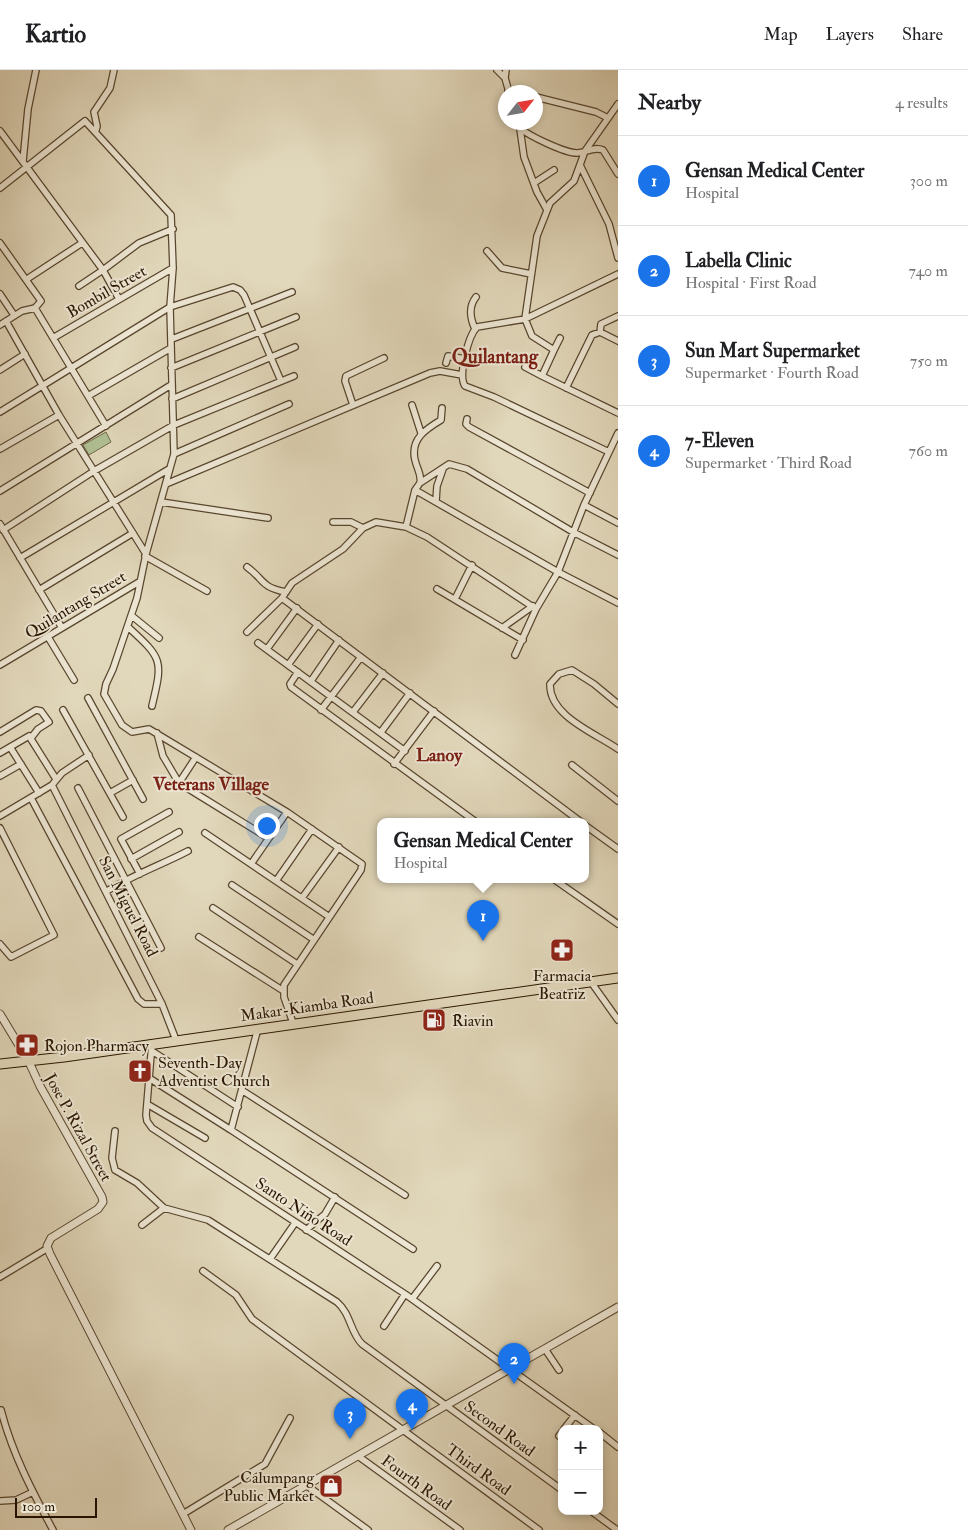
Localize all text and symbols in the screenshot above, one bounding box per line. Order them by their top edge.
text: Kartio [25,19,86,50]
text: Map [764,23,798,46]
text: Layers [826,23,874,46]
text: Share [902,23,943,46]
north arrow [498,85,543,130]
text: Nearby [638,89,701,116]
text: 4 results [895,93,948,113]
text: Gensan Medical Center [685,159,864,183]
text: 1 [651,171,657,191]
text: 300 m [910,171,948,191]
text: Hospital [685,183,739,203]
text: Labella Clinic [685,249,792,273]
street label: Bombil Street [63,261,150,323]
text: 2 [650,261,658,281]
text: 740 m [908,261,948,281]
text: Hospital · First Road [685,273,817,293]
text: Sun Mart Supermarket [685,339,860,363]
district label: Quilantang [452,345,539,370]
text: 3 [651,351,657,371]
text: 750 m [910,351,948,371]
text: Supermarket · Fourth Road [685,363,859,383]
text: 7-Eleven [685,429,754,453]
text: 4 [650,441,658,461]
text: 760 m [909,441,948,461]
text: Supermarket · Third Road [685,453,852,473]
street label: Quilantang Street [21,567,130,643]
district label: Lanoy [416,744,463,767]
district label: Veterans Village [152,773,269,796]
your location [254,813,280,839]
popup [377,818,589,883]
text: Gensan Medical Center [393,829,573,853]
street label: San Miguel Road [94,853,162,960]
text: Hospital [393,853,448,873]
pin: 1 [467,900,499,941]
pharmacy icon: Farmacia Beatriz [549,937,575,963]
place label: Farmacia Beatriz [533,966,592,1004]
street label: Makar-Kiamba Road [239,988,375,1026]
fuel station icon: Riavin [421,1007,447,1033]
place label: Riavin [452,1011,493,1031]
pharmacy icon: Rojon Pharmacy [14,1032,40,1058]
place label: Rojon Pharmacy [44,1036,150,1056]
place label: Seventh-Day Adventist Church [157,1053,271,1091]
church icon: Seventh-Day Adventist Church [127,1058,153,1084]
street label: Jose P. Rizal Street [39,1069,116,1185]
street label: Santo Niño Road [251,1173,356,1251]
pin: 2 [498,1343,530,1384]
pin: 4 [396,1389,428,1430]
street label: Second Road [460,1396,539,1461]
pin: 3 [334,1398,366,1439]
map controls [558,1425,603,1515]
button: + [558,1425,603,1470]
street label: Third Road [442,1440,515,1500]
street label: Fourth Road [377,1451,456,1515]
place label: Calumpang Public Market [223,1468,315,1506]
button: − [558,1470,603,1515]
shop icon: Calumpang Public Market [318,1473,344,1499]
scale bar [15,1495,98,1518]
text: 100 m [22,1498,55,1515]

